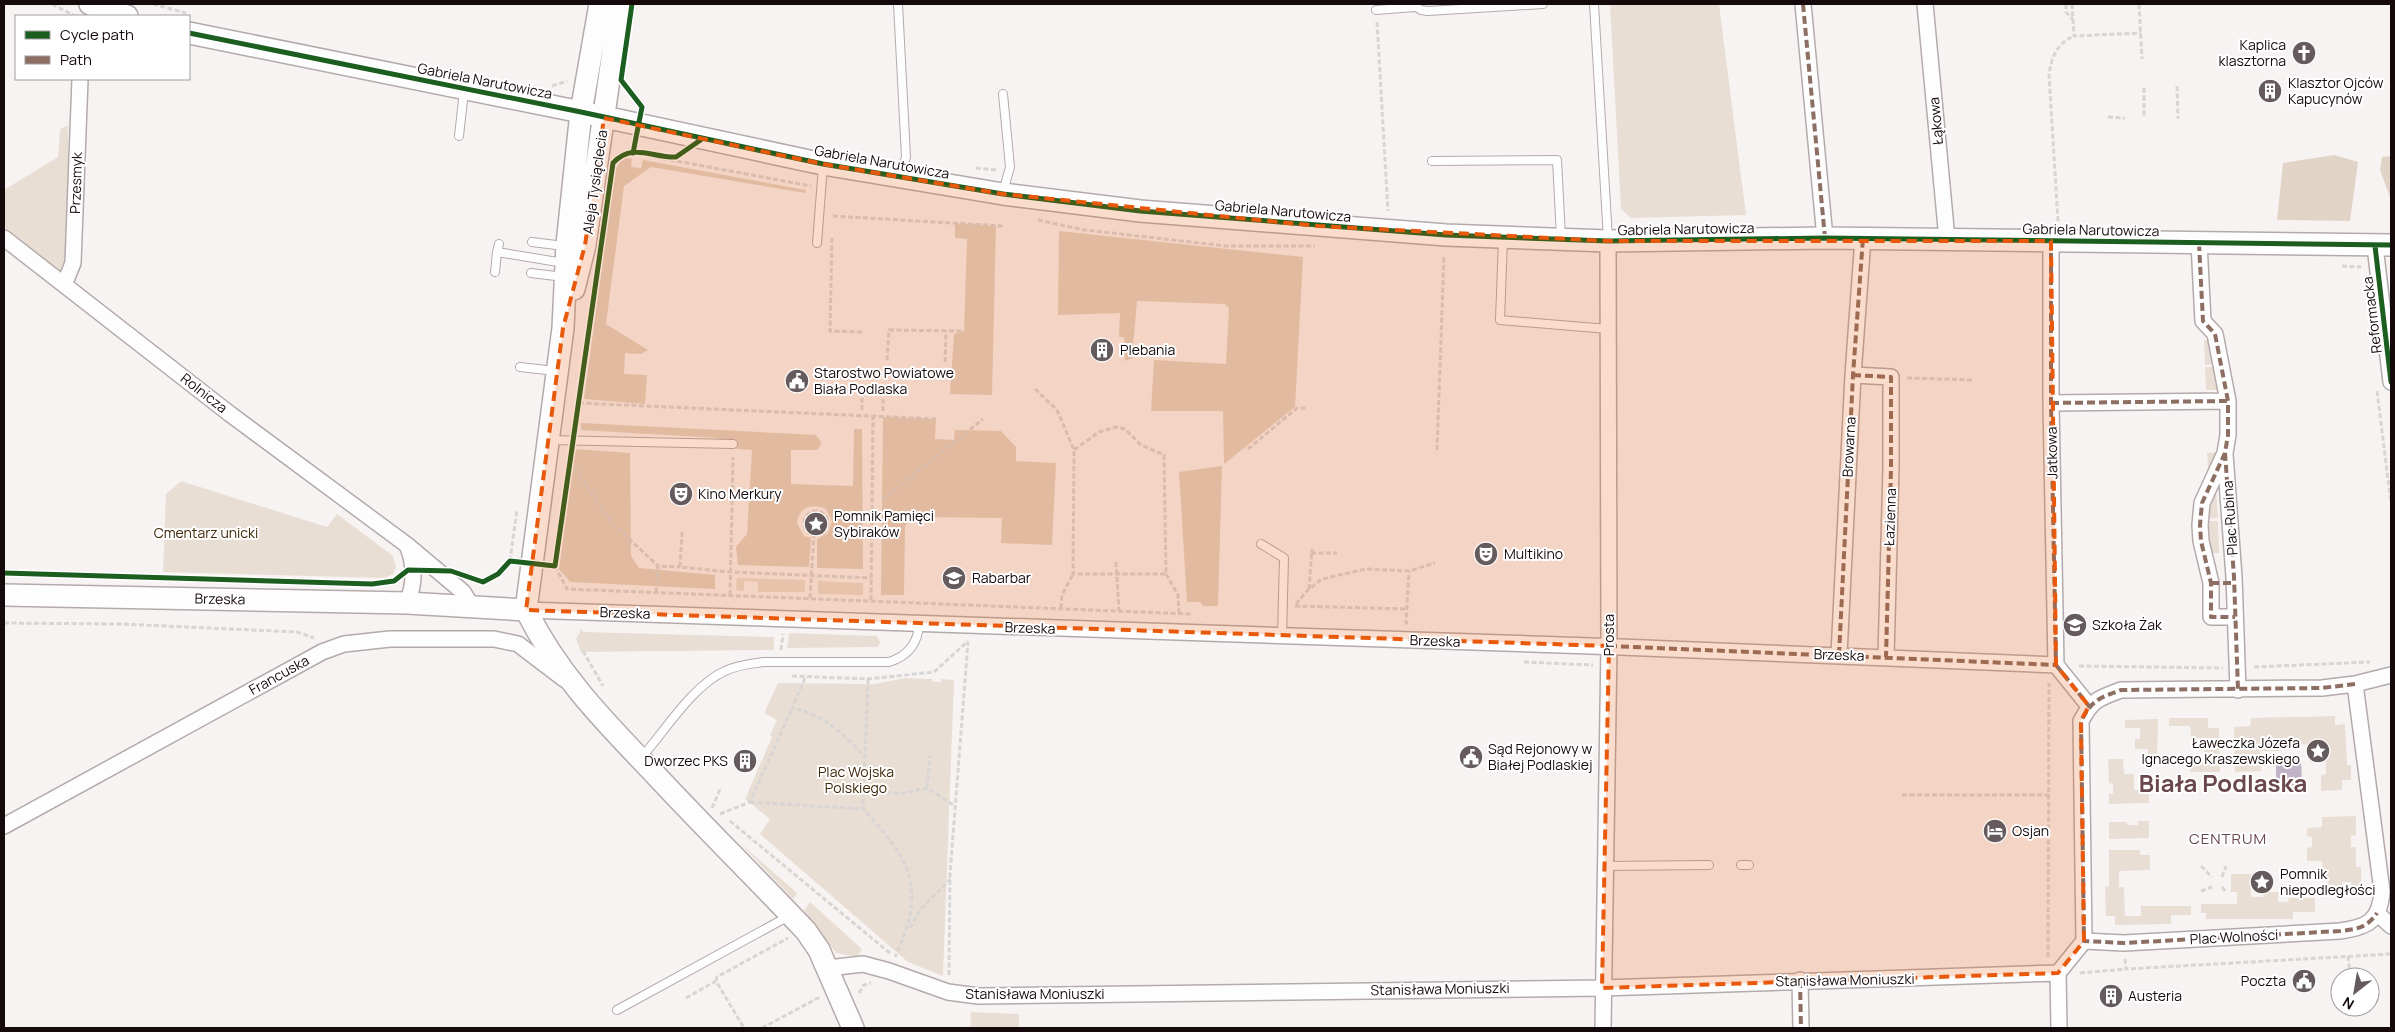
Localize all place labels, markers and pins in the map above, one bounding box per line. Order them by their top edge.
place label: Kaplica klasztorna [2218,35,2286,70]
church icon: Kaplica klasztorna [2291,40,2317,66]
place label: Klasztor Ojców Kapucynów [2288,73,2384,108]
building icon: Klasztor Ojców Kapucynów [2257,78,2283,104]
building icon: Plebania [1089,337,1115,363]
place label: Plebania [1120,340,1175,359]
place label: Starostwo Powiatowe Biała Podlaska [814,363,954,398]
public building icon: Starostwo Powiatowe Biała Podlaska [784,368,810,394]
theatre icon: Kino Merkury [668,481,694,507]
place label: Kino Merkury [698,484,782,503]
place label: Pomnik Pamięci Sybiraków [834,506,934,541]
place icon: Pomnik Pamięci Sybiraków [803,511,829,537]
theatre icon: Multikino [1473,541,1499,567]
place label: Multikino [1504,544,1563,563]
school or university icon: Rabarbar [941,565,967,591]
place label: Rabarbar [972,568,1031,587]
school or university icon: Szkoła Żak [2062,612,2088,638]
place label: Szkoła Żak [2092,615,2163,634]
place label: Ławeczka Józefa Ignacego Kraszewskiego [2142,733,2300,768]
place icon: Ławeczka Józefa Ignacego Kraszewskiego [2305,738,2331,764]
place label: Sąd Rejonowy w Białej Podlaskiej [1488,739,1592,774]
public building icon: Sąd Rejonowy w Białej Podlaskiej [1458,744,1484,770]
building icon: Dworzec PKS [732,748,758,774]
place label: Dworzec PKS [644,751,728,770]
hotel icon: Osjan [1982,818,2008,844]
place label: Osjan [2012,821,2049,840]
place label: Pomnik niepodległości [2280,864,2376,899]
place icon: Pomnik niepodległości [2249,869,2275,895]
public building icon: Poczta [2291,968,2317,994]
place label: Poczta [2241,971,2286,990]
building icon: Austeria [2098,983,2124,1009]
place label: Austeria [2128,986,2182,1005]

